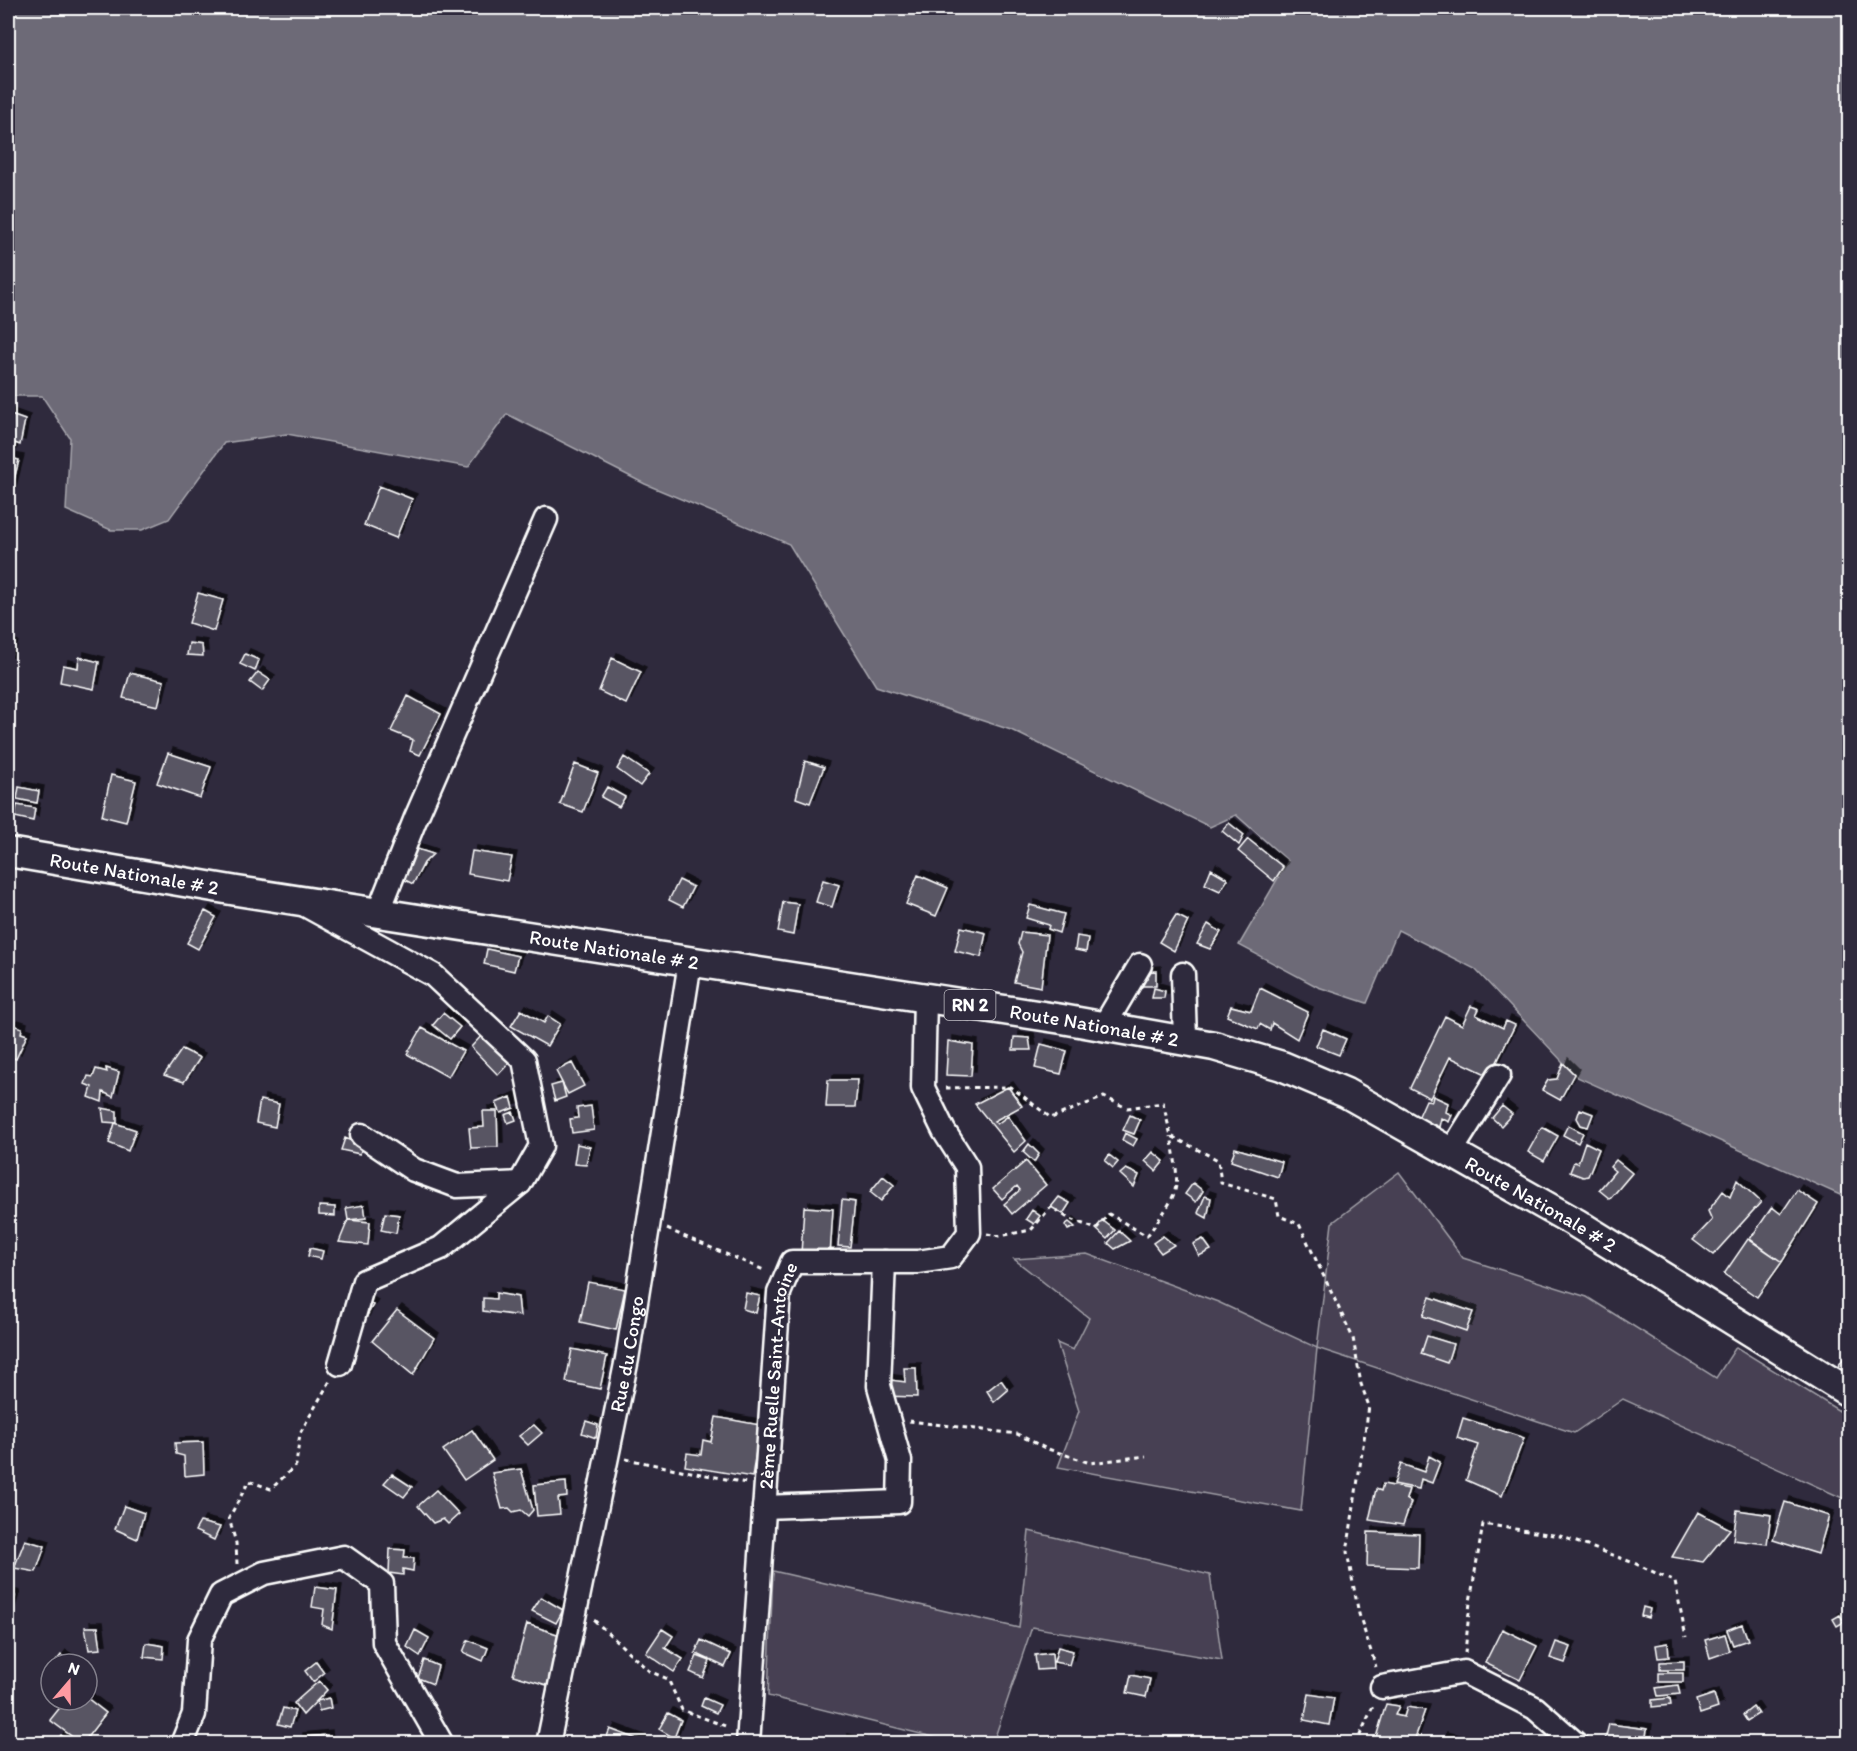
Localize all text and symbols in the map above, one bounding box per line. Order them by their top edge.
street label: Route Nationale # 2 [48,847,221,900]
street label: Route Nationale # 2 [528,925,701,975]
road number: RN 2 [944,990,996,1020]
street label: Route Nationale # 2 [1008,999,1181,1052]
street label: Route Nationale # 2 [1461,1151,1621,1257]
street label: 2ème Ruelle Saint-Antoine [754,1258,803,1490]
street label: Rue du Congo [604,1294,649,1414]
north arrow [39,1652,99,1712]
text: N [66,1658,82,1679]

